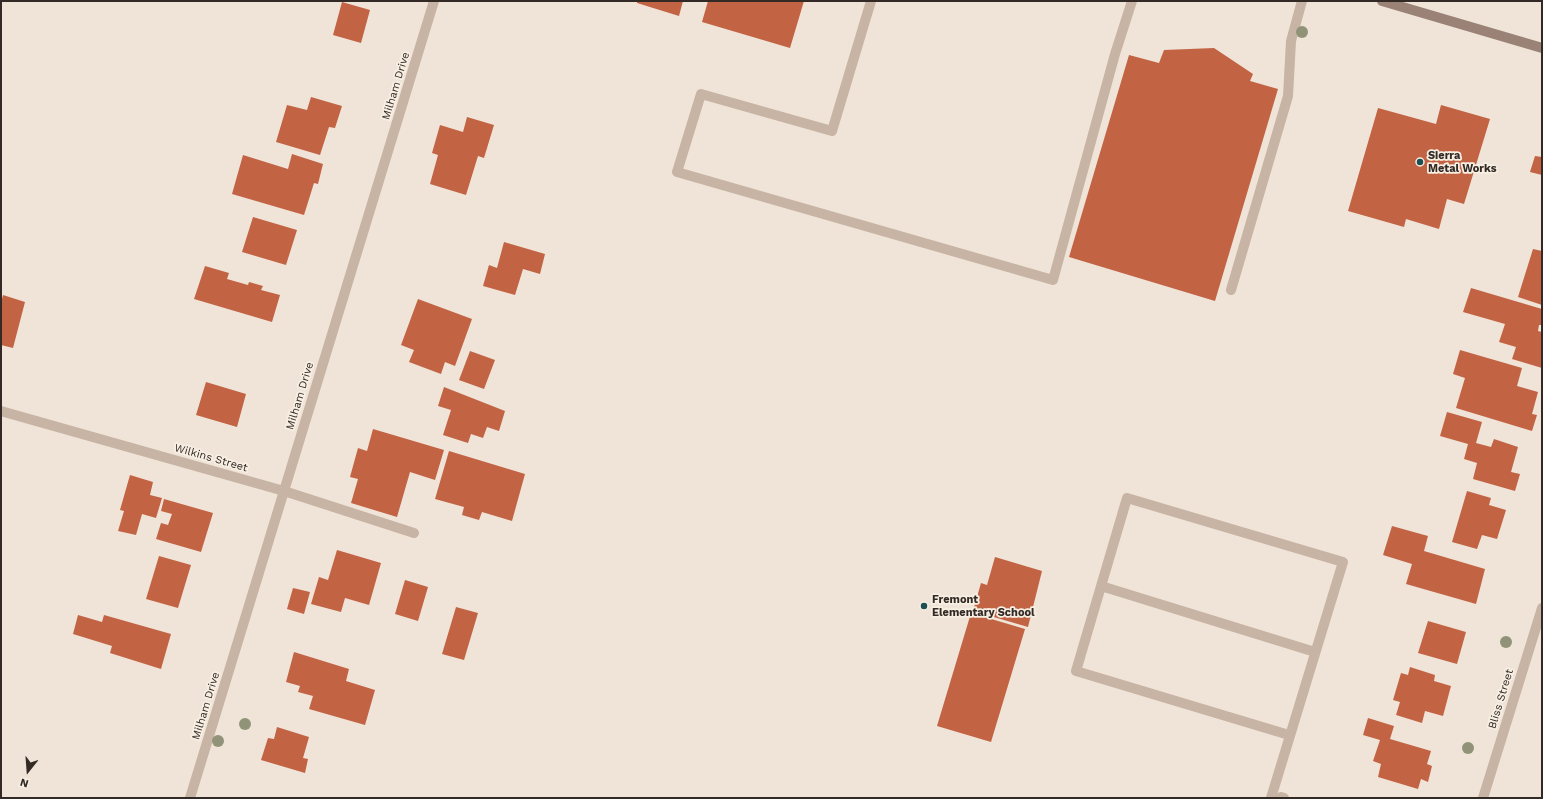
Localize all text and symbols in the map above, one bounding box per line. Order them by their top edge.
street label: Milham Drive [379,50,413,122]
place label: Sierra Metal Works [1428,149,1497,175]
marker: Sierra Metal Works [1415,157,1425,167]
street label: Milham Drive [283,360,317,432]
street label: Wilkins Street [173,441,249,475]
place label: Fremont Elementary School [932,593,1035,619]
marker: Fremont Elementary School [919,601,929,611]
street label: Bliss Street [1486,667,1516,731]
street label: Milham Drive [189,670,223,742]
north arrow [8,751,48,791]
text: N [19,776,30,790]

